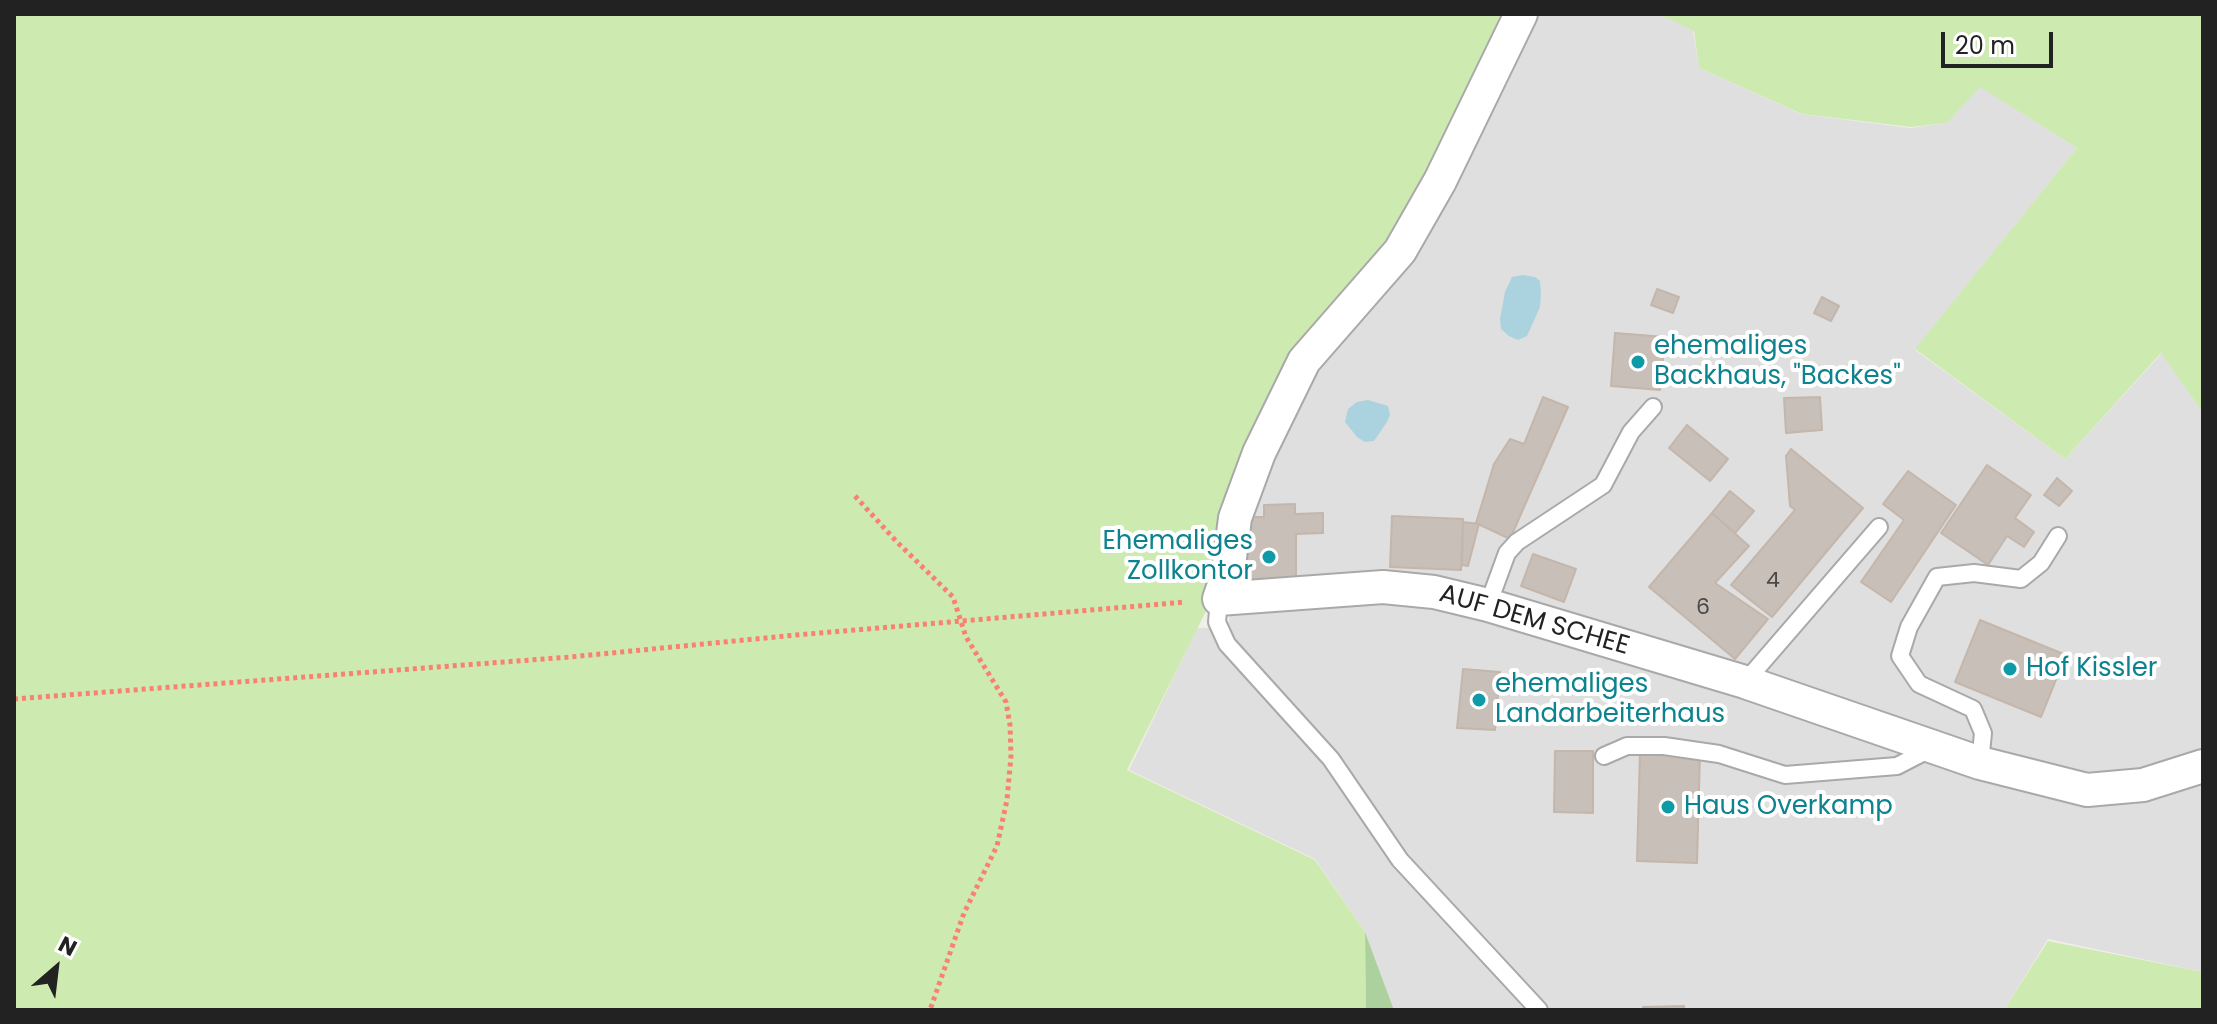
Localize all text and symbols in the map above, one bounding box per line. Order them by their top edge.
scale bar [1945,16,2057,66]
text: 20 m [1955,29,2015,62]
place label: ehemaliges Backhaus, "Backes" [1654,331,1901,392]
marker: ehemaliges Backhaus, "Backes" [1629,353,1647,371]
place label: Ehemaliges Zollkontor [1102,526,1253,588]
marker: Ehemaliges Zollkontor [1260,548,1278,566]
house number: 4 [1766,568,1780,594]
street label: AUF DEM SCHEE [1435,579,1633,663]
house number: 6 [1696,595,1710,621]
place label: Hof Kissler [2026,653,2157,685]
marker: Hof Kissler [2001,660,2019,678]
place label: ehemaliges Landarbeiterhaus [1495,669,1725,730]
marker: ehemaliges Landarbeiterhaus [1470,691,1488,709]
place label: Haus Overkamp [1684,791,1893,823]
marker: Haus Overkamp [1659,798,1677,816]
north arrow [16,928,96,1008]
text: N [53,929,82,964]

